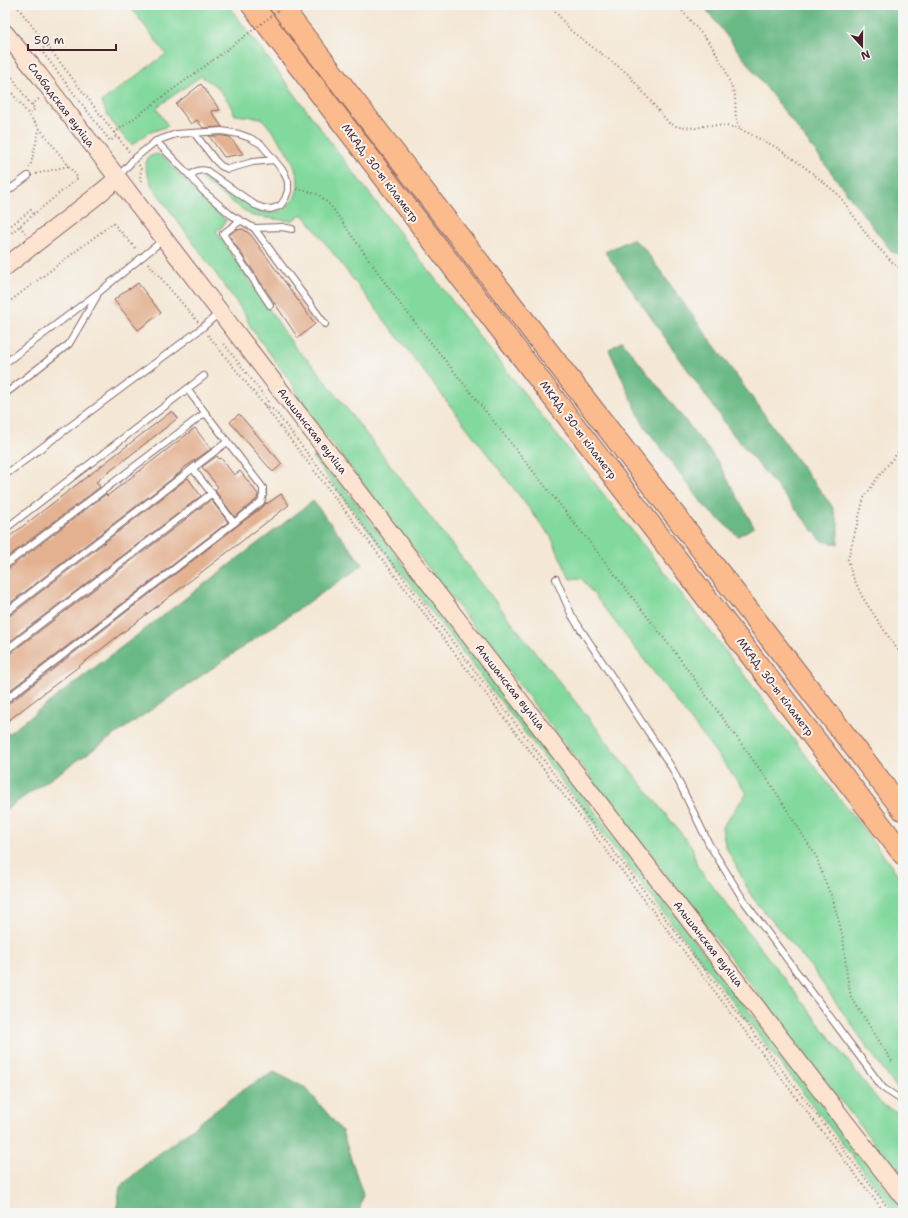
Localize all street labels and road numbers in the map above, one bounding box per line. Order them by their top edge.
street label: Слабадская вуліца [24,60,98,151]
street label: МКАД, 30-ы кіламетр [338,121,422,225]
street label: МКАД, 30-ы кіламетр [536,378,620,482]
street label: Альшанская вуліца [274,385,350,477]
street label: МКАД, 30-ы кіламетр [733,635,817,739]
street label: Альшанская вуліца [472,641,548,733]
street label: Альшанская вуліца [670,898,746,990]

